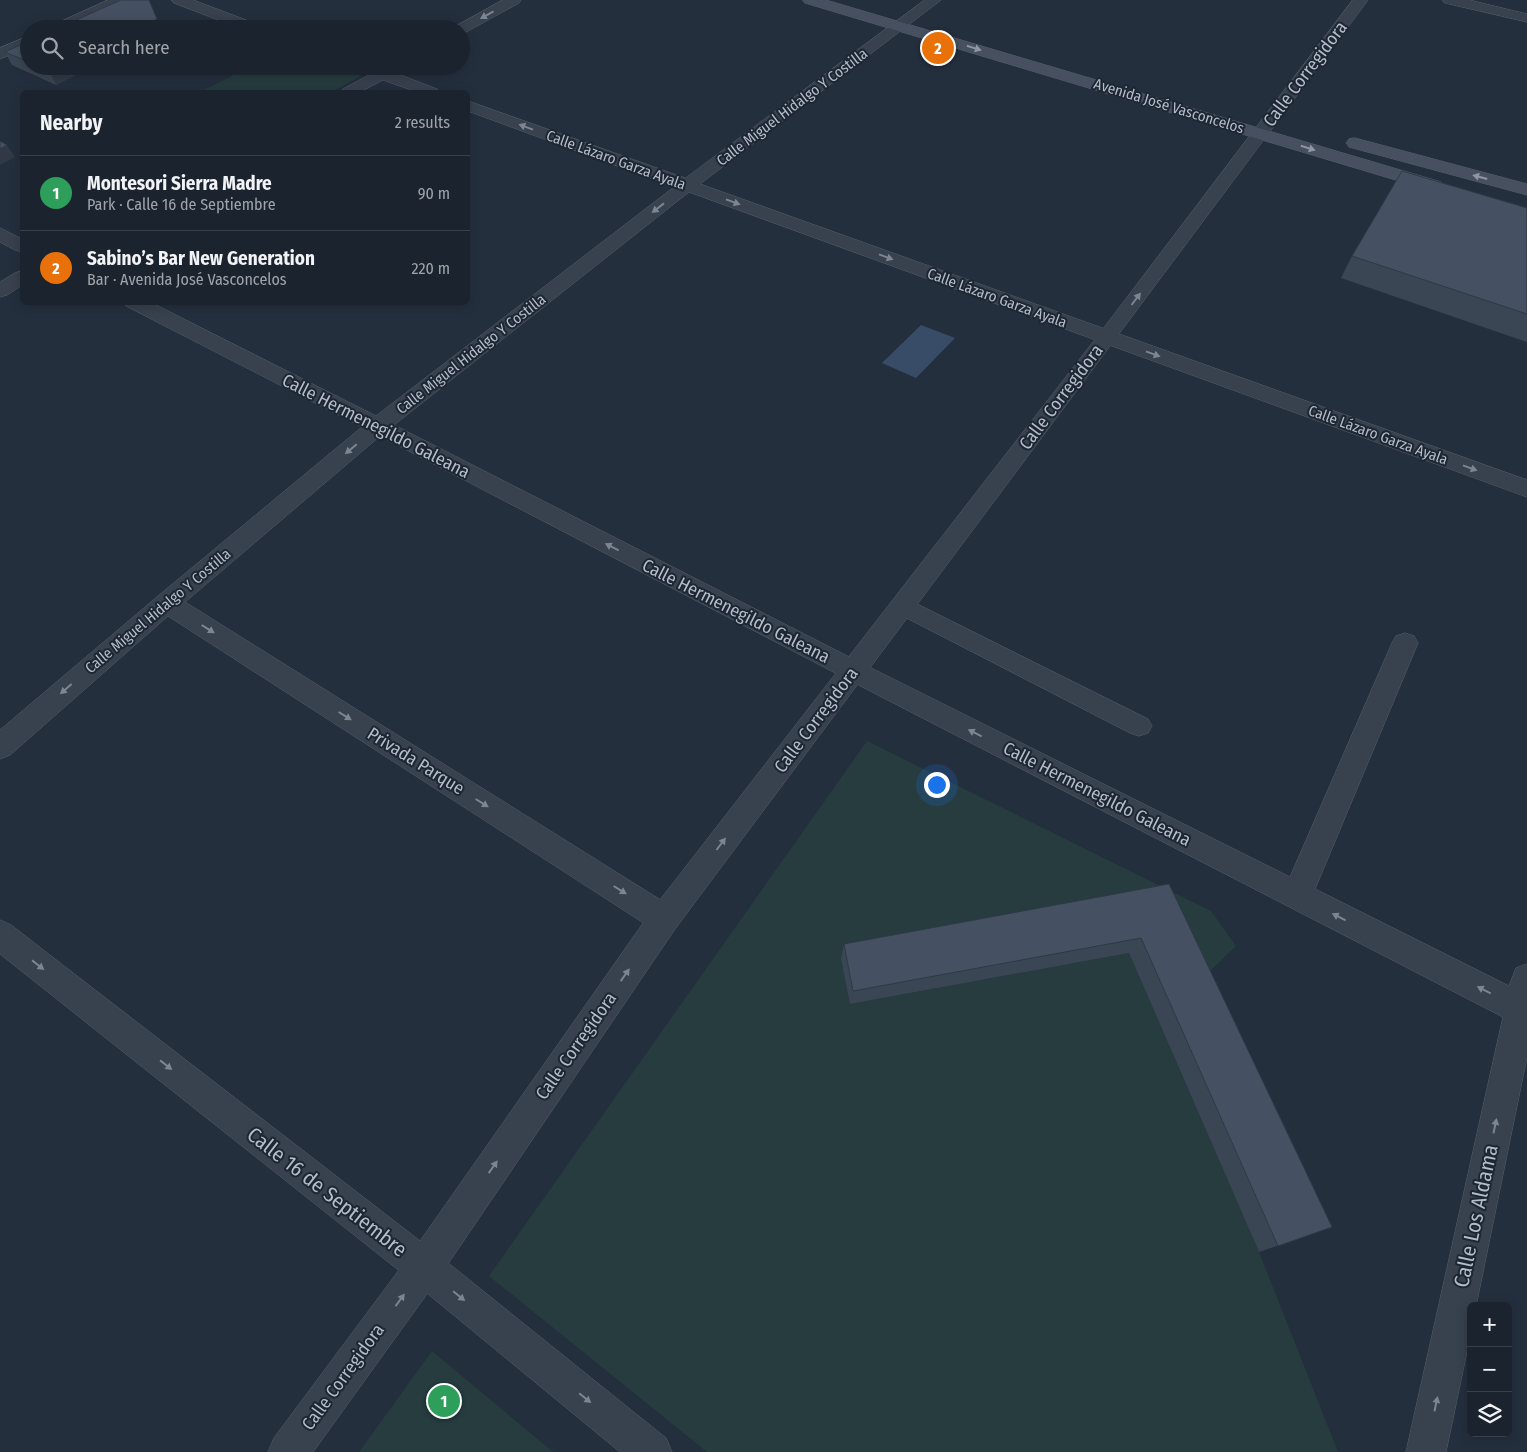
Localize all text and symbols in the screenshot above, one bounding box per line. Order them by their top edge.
one-way arrow [481,10,494,19]
street label: Calle Corregidora [1258,17,1352,131]
search box [20,20,470,75]
pin: 2 [922,29,954,67]
icon: search [38,34,66,62]
text: Search here [78,36,170,59]
street label: Calle Miguel Hidalgo Y Costilla [713,44,871,170]
one-way arrow [967,44,982,52]
street label: Avenida José Vasconcelos [1092,75,1246,137]
text: Nearby [40,110,102,136]
text: 2 results [395,113,450,132]
one-way arrow [518,123,533,131]
street label: Calle Lázaro Garza Ayala [544,126,688,194]
one-way arrow [1300,144,1315,152]
text: Montesori Sierra Madre [87,172,272,195]
one-way arrow [1472,173,1488,181]
text: 1 [53,184,59,203]
text: 90 m [418,184,450,203]
text: Park · Calle 16 de Septiembre [87,195,276,214]
one-way arrow [726,198,741,206]
one-way arrow [651,203,665,213]
text: Sabino’s Bar New Generation [87,247,315,270]
one-way arrow [879,253,894,261]
text: 2 [52,259,60,278]
text: 220 m [411,259,450,278]
street label: Calle Lázaro Garza Ayala [925,264,1069,332]
text: Bar · Avenida José Vasconcelos [87,270,287,289]
street label: Calle Miguel Hidalgo Y Costilla [393,290,549,418]
one-way arrow [1131,293,1142,306]
street label: Calle Corregidora [1014,340,1108,454]
one-way arrow [1146,350,1161,358]
street label: Calle Hermenegildo Galeana [278,369,474,483]
street label: Calle Lázaro Garza Ayala [1306,401,1450,469]
one-way arrow [345,443,357,454]
one-way arrow [1463,465,1478,472]
one-way arrow [605,543,620,551]
street label: Calle Miguel Hidalgo Y Costilla [82,545,234,677]
street label: Calle Hermenegildo Galeana [638,554,834,668]
one-way arrow [201,624,214,634]
street label: Calle Corregidora [769,663,863,777]
one-way arrow [60,684,73,695]
one-way arrow [338,711,352,721]
street label: Privada Parque [363,722,469,800]
one-way arrow [968,729,982,737]
street label: Calle Hermenegildo Galeana [999,737,1195,851]
your location [924,772,950,798]
one-way arrow [476,798,489,808]
one-way arrow [716,838,727,851]
one-way arrow [613,886,626,895]
one-way arrow [1331,913,1346,921]
one-way arrow [31,959,44,970]
one-way arrow [620,969,630,982]
one-way arrow [1476,986,1491,994]
street label: Calle Corregidora [531,988,621,1104]
one-way arrow [159,1060,172,1071]
one-way arrow [1492,1117,1500,1133]
street label: Calle 16 de Septiembre [242,1121,412,1263]
street label: Calle Los Aldama [1448,1142,1504,1290]
one-way arrow [488,1160,498,1173]
one-way arrow [452,1290,465,1301]
one-way arrow [395,1293,405,1307]
map controls [1467,1302,1512,1437]
button: + [1467,1302,1512,1347]
street label: Calle Corregidora [297,1319,389,1434]
button: − [1467,1347,1512,1392]
pin: 1 [428,1382,460,1420]
button: layers [1467,1392,1512,1437]
one-way arrow [578,1393,591,1404]
one-way arrow [1433,1396,1441,1412]

